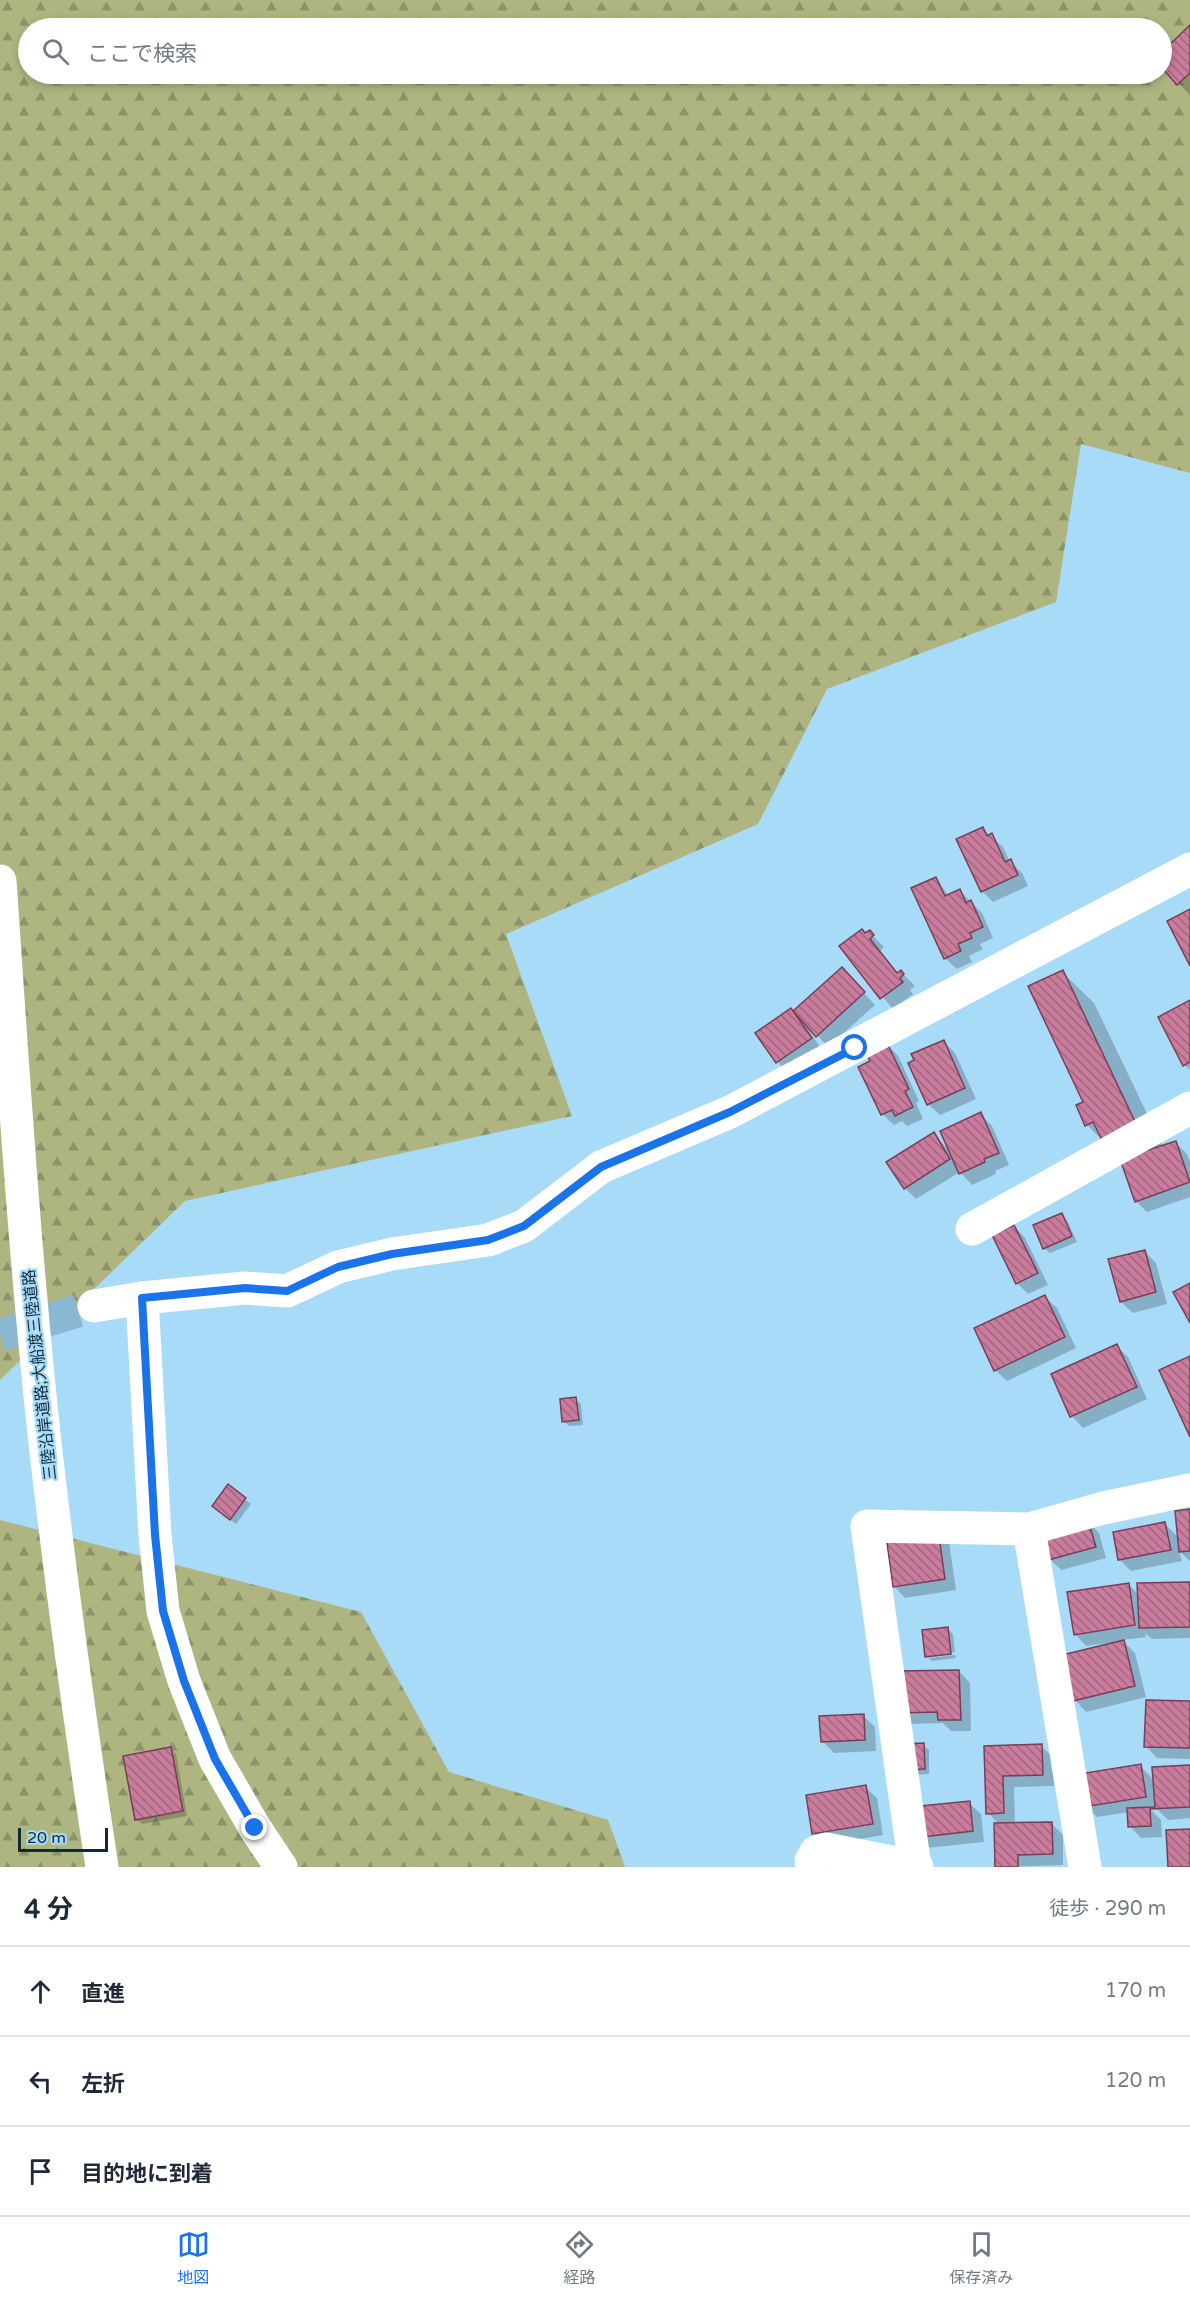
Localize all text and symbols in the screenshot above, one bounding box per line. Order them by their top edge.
search box [18,18,1172,84]
icon: search [39,35,72,68]
text: ここで検索 [87,41,197,67]
route start [841,1034,867,1060]
street label: 三陸沿岸道路;大船渡三陸道路 [19,1268,61,1481]
route end [241,1814,267,1840]
scale bar [18,1825,108,1852]
text: 20 m [27,1828,66,1848]
text: 4 分 [24,1894,73,1925]
text: 徒歩 · 290 m [1049,1897,1166,1921]
icon: ahead [24,1975,57,2008]
text: 170 m [1105,1979,1166,2003]
text: 直進 [81,1981,125,2007]
icon: left [24,2065,57,2098]
text: 120 m [1105,2069,1166,2093]
text: 左折 [81,2071,125,2097]
icon: arrive [24,2155,57,2188]
text: 目的地に到着 [81,2161,213,2187]
tab: 地図 [177,2228,210,2288]
tab: 経路 [563,2228,596,2288]
tab: 保存済み [949,2228,1013,2288]

